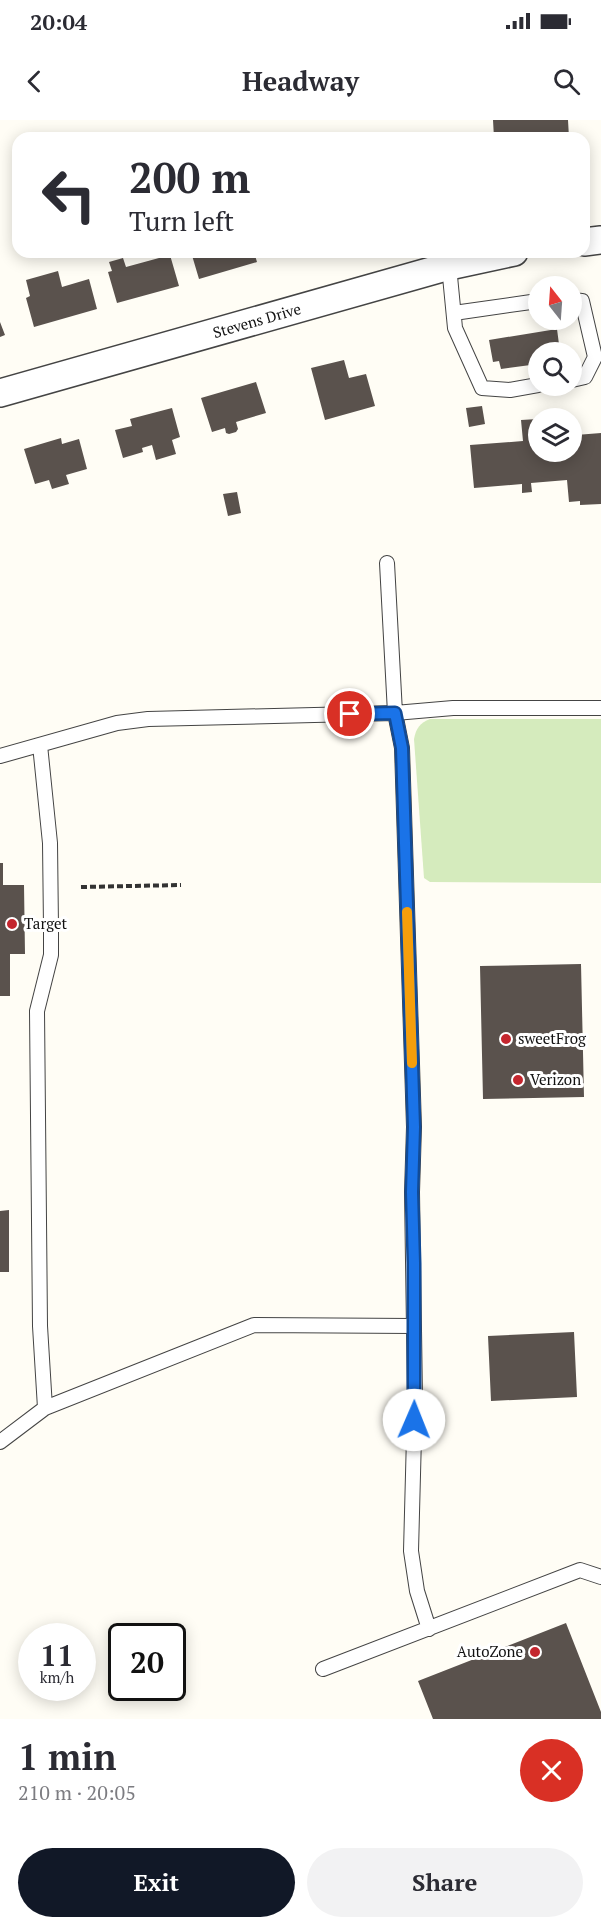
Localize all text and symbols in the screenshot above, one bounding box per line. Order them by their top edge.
text: 20:04 [30,7,87,36]
text: Headway [242,63,359,99]
icon: back [18,65,51,98]
icon: search [550,65,583,98]
text: 200 m [129,149,250,205]
icon: left [30,156,108,234]
text: Turn left [129,203,234,239]
north arrow [528,276,582,330]
map controls [528,276,582,462]
street label: Stevens Drive [210,298,303,342]
button: search [528,342,582,396]
button: layers [528,408,582,462]
pin [324,688,375,739]
icon: arrive [333,697,366,730]
place label: Target [24,913,68,933]
marker: Target [5,917,19,931]
place label: sweetFrog [518,1028,587,1048]
marker: sweetFrog [499,1032,513,1046]
place label: Verizon [530,1069,581,1089]
marker: Verizon [511,1073,525,1087]
position arrow [382,1388,446,1452]
speed limit sign: 20 [108,1623,186,1701]
text: 11 [40,1635,74,1675]
place label: AutoZone [457,1641,523,1661]
marker: AutoZone [528,1645,542,1659]
text: km/h [40,1667,74,1687]
text: 1 min [18,1733,116,1780]
button: close [520,1739,583,1802]
text: 210 m · 20:05 [18,1779,136,1806]
button: Exit [18,1848,295,1917]
button: Share [307,1848,583,1917]

